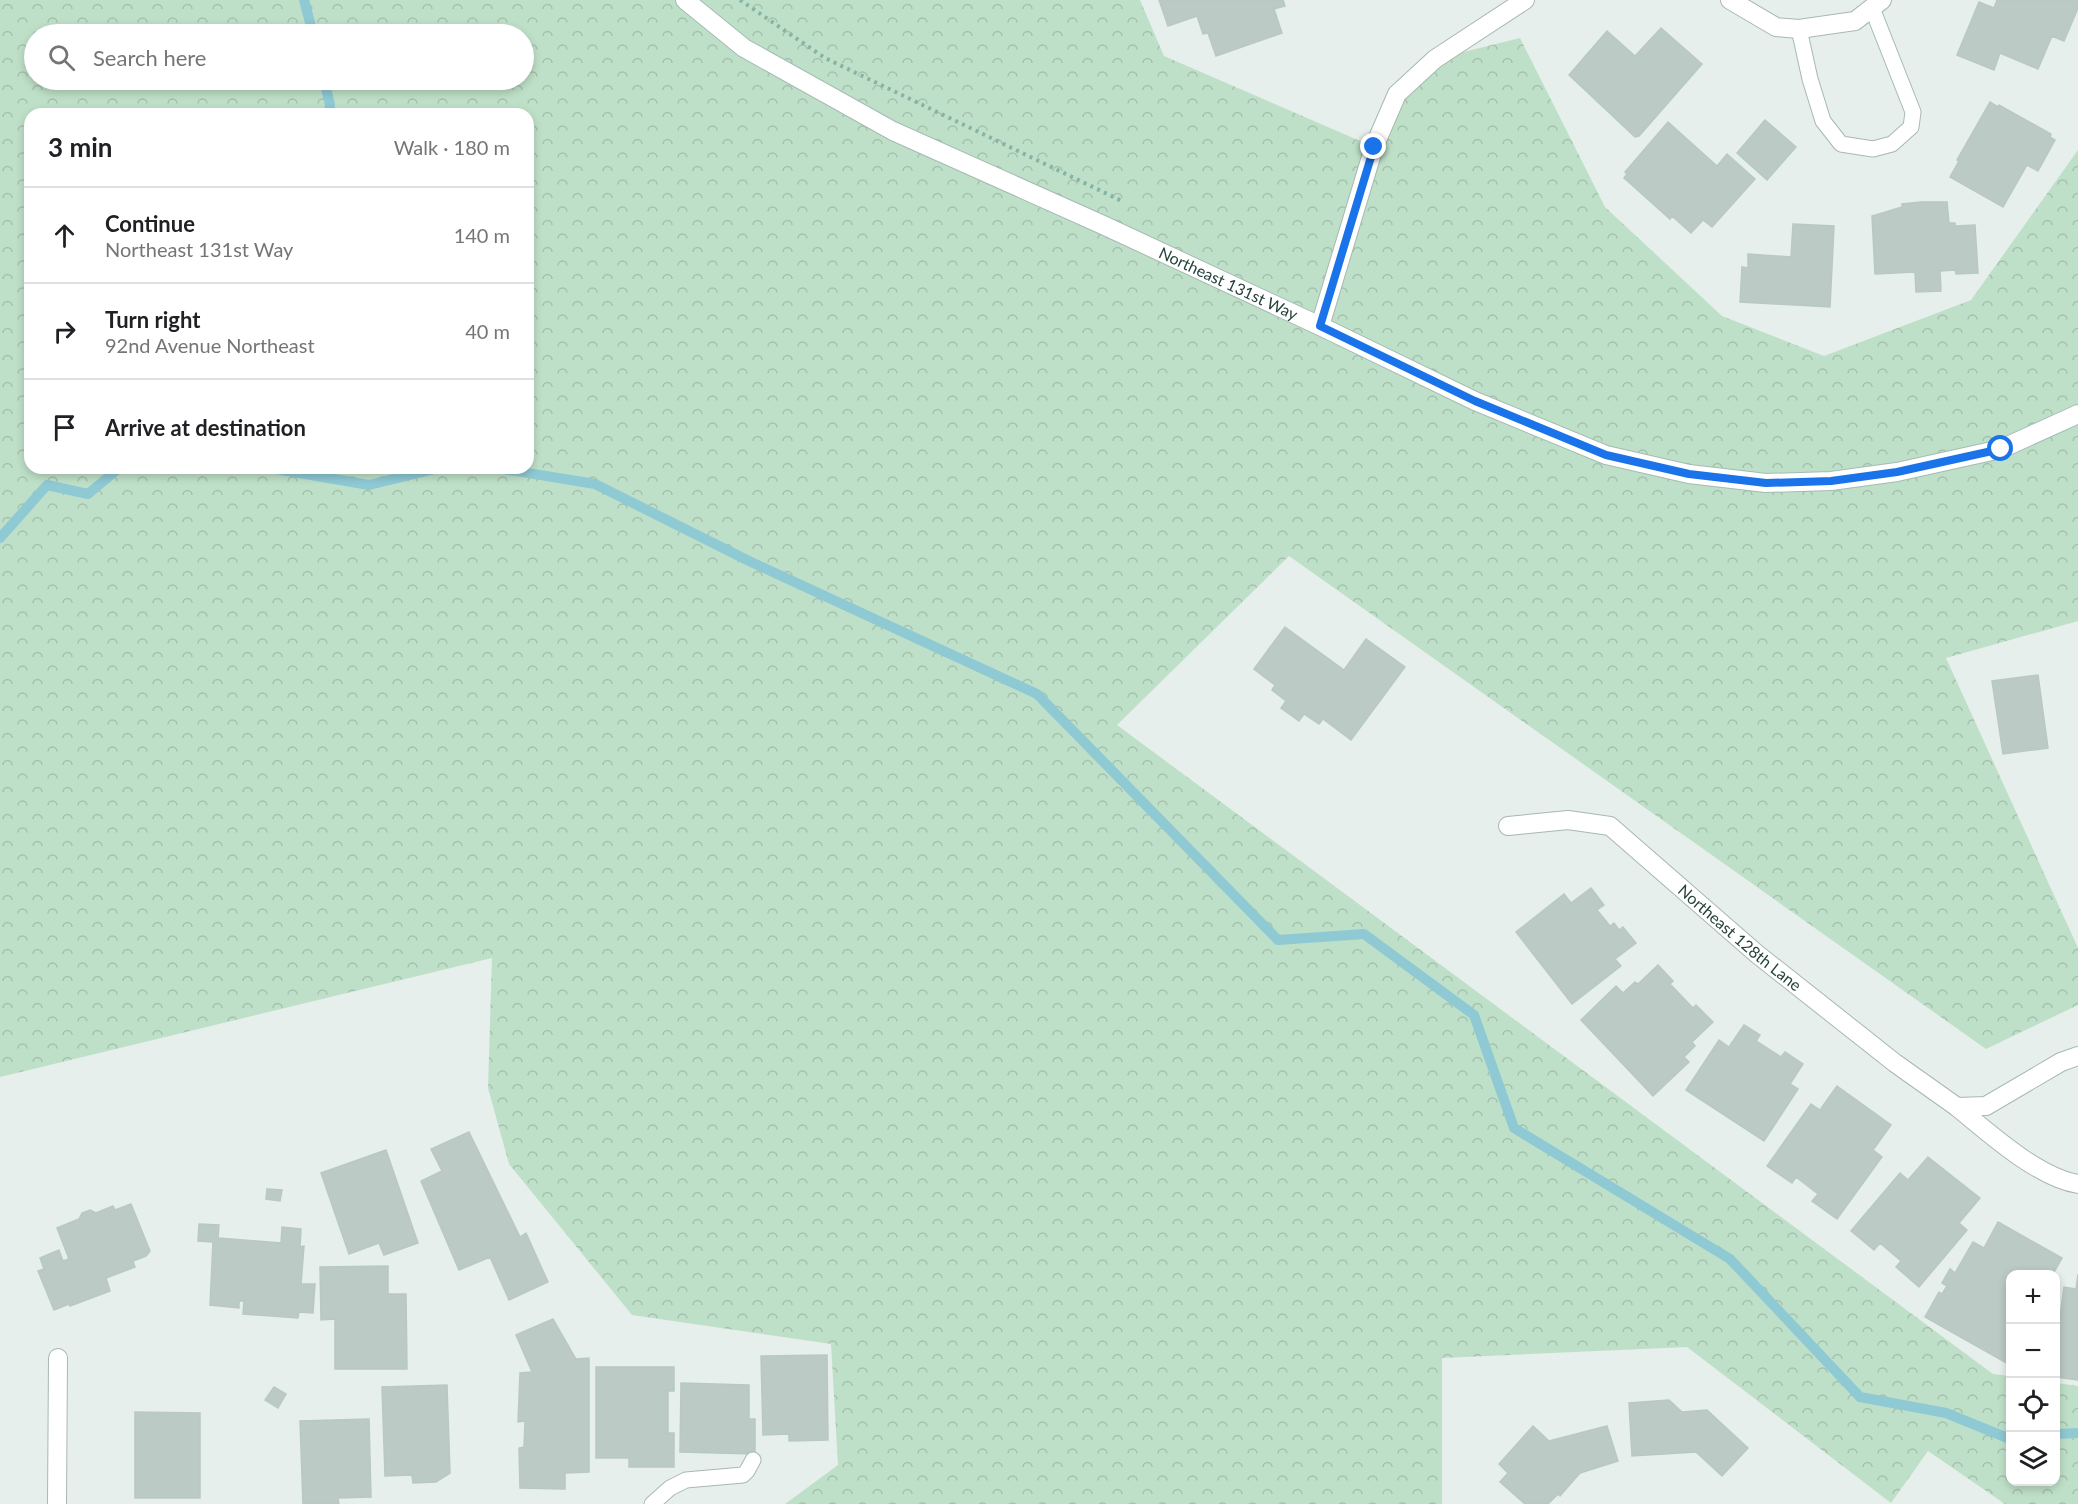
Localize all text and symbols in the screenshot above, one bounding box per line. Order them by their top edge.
search box [24,24,534,90]
icon: search [45,41,78,74]
text: Search here [93,44,206,71]
text: 3 min [48,131,112,163]
route end [1360,133,1386,159]
text: Walk · 180 m [394,135,510,159]
text: Continue [105,210,195,237]
icon: ahead [48,219,81,252]
text: 140 m [454,223,510,247]
text: Northeast 131st Way [105,237,293,261]
street label: Northeast 131st Way [1156,242,1302,324]
text: Turn right [105,306,200,333]
icon: right [48,315,81,348]
text: 40 m [465,319,510,343]
text: 92nd Avenue Northeast [105,333,315,357]
icon: arrive [48,411,81,444]
text: Arrive at destination [105,414,306,441]
route start [1987,435,2013,461]
street label: Northeast 128th Lane [1675,880,1805,994]
map controls [2006,1270,2060,1486]
button: + [2006,1270,2060,1324]
button: − [2006,1324,2060,1378]
button: locate [2006,1378,2060,1432]
button: layers [2006,1432,2060,1486]

